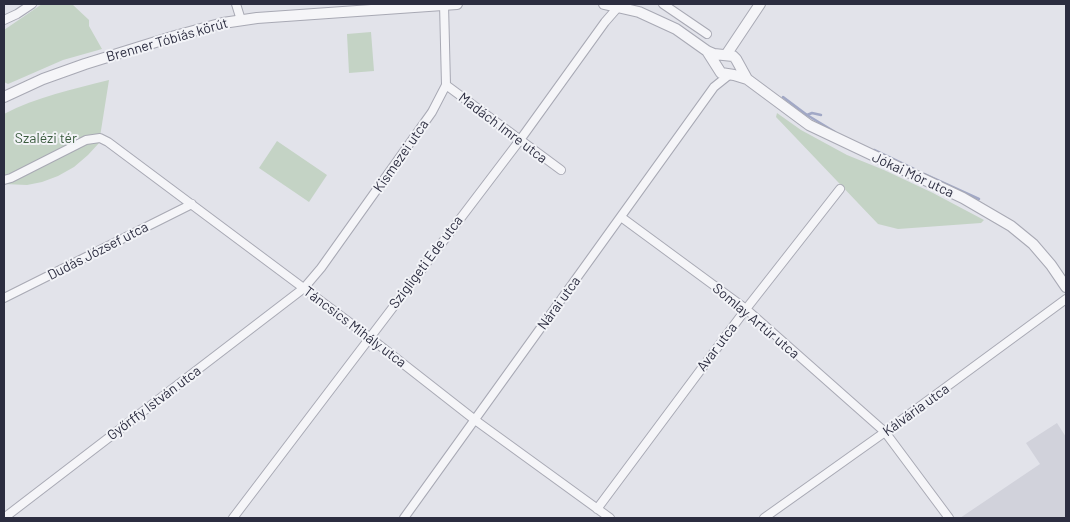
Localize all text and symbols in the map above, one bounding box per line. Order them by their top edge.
street label: Brenner Tóbiás körút [104,15,230,65]
street label: Madách Imre utca [455,89,551,167]
street label: Kismezei utca [370,116,432,196]
park label: Szalézi tér [15,130,77,146]
street label: Jókai Mór utca [869,149,957,201]
street label: Szigligeti Ede utca [386,212,466,312]
street label: Dudás József utca [45,218,151,284]
street label: Nárai utca [534,273,584,333]
street label: Somlay Artúr utca [709,280,803,362]
street label: Táncsics Mihály utca [300,283,410,371]
street label: Avar utca [693,319,741,375]
street label: Győrffy István utca [104,362,204,444]
street label: Kálvária utca [880,380,952,440]

